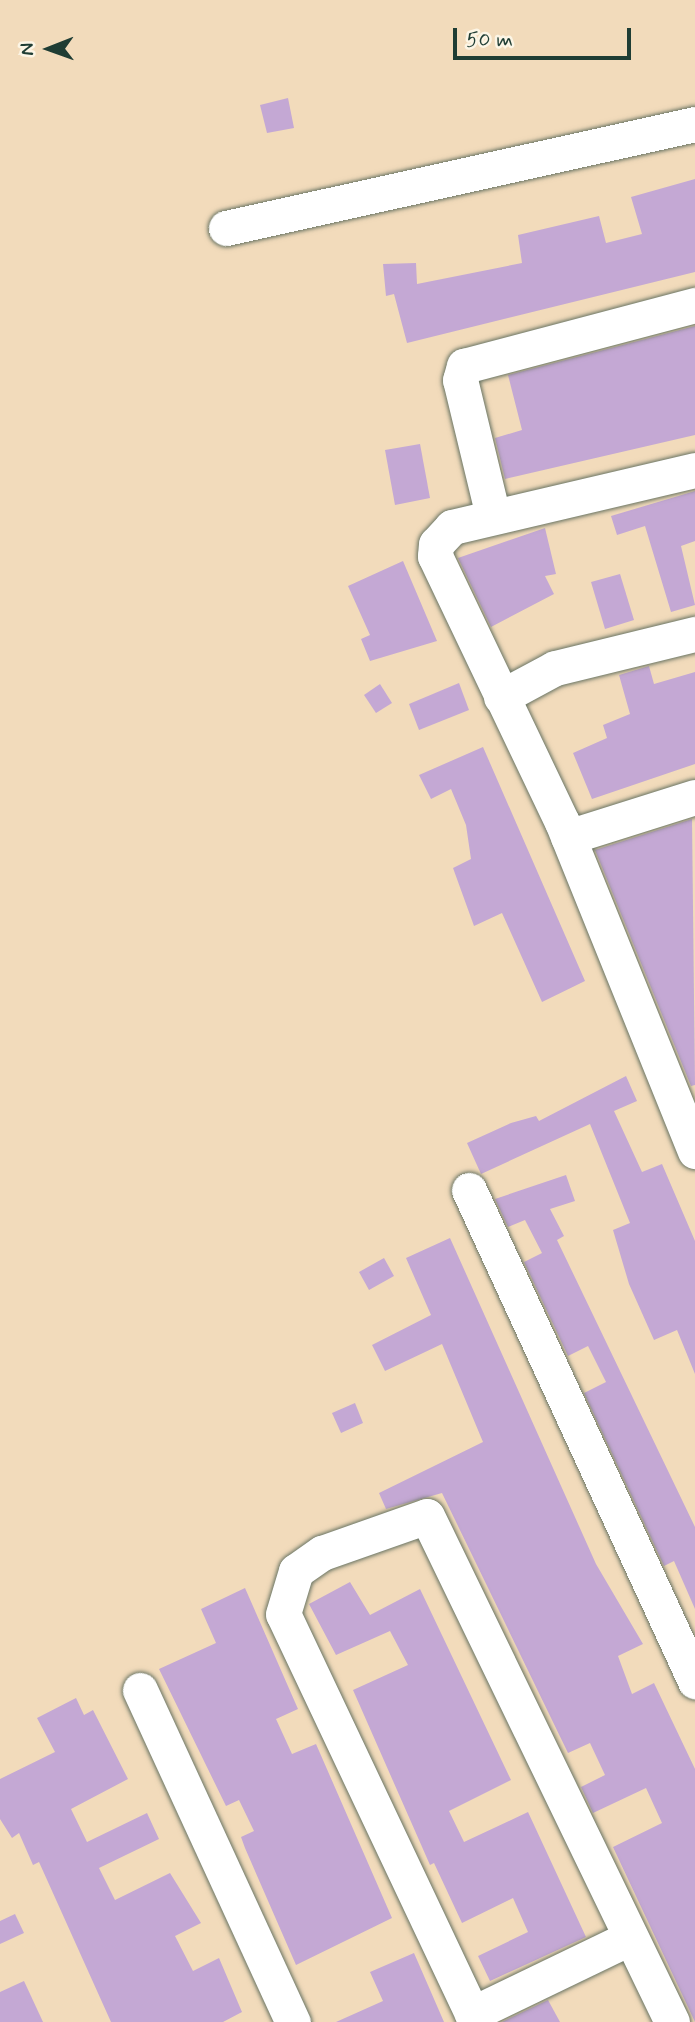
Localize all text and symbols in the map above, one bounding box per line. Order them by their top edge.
north arrow [14,14,84,84]
scale bar [457,14,636,58]
text: 50 m [466,26,513,54]
text: N [15,43,40,56]

